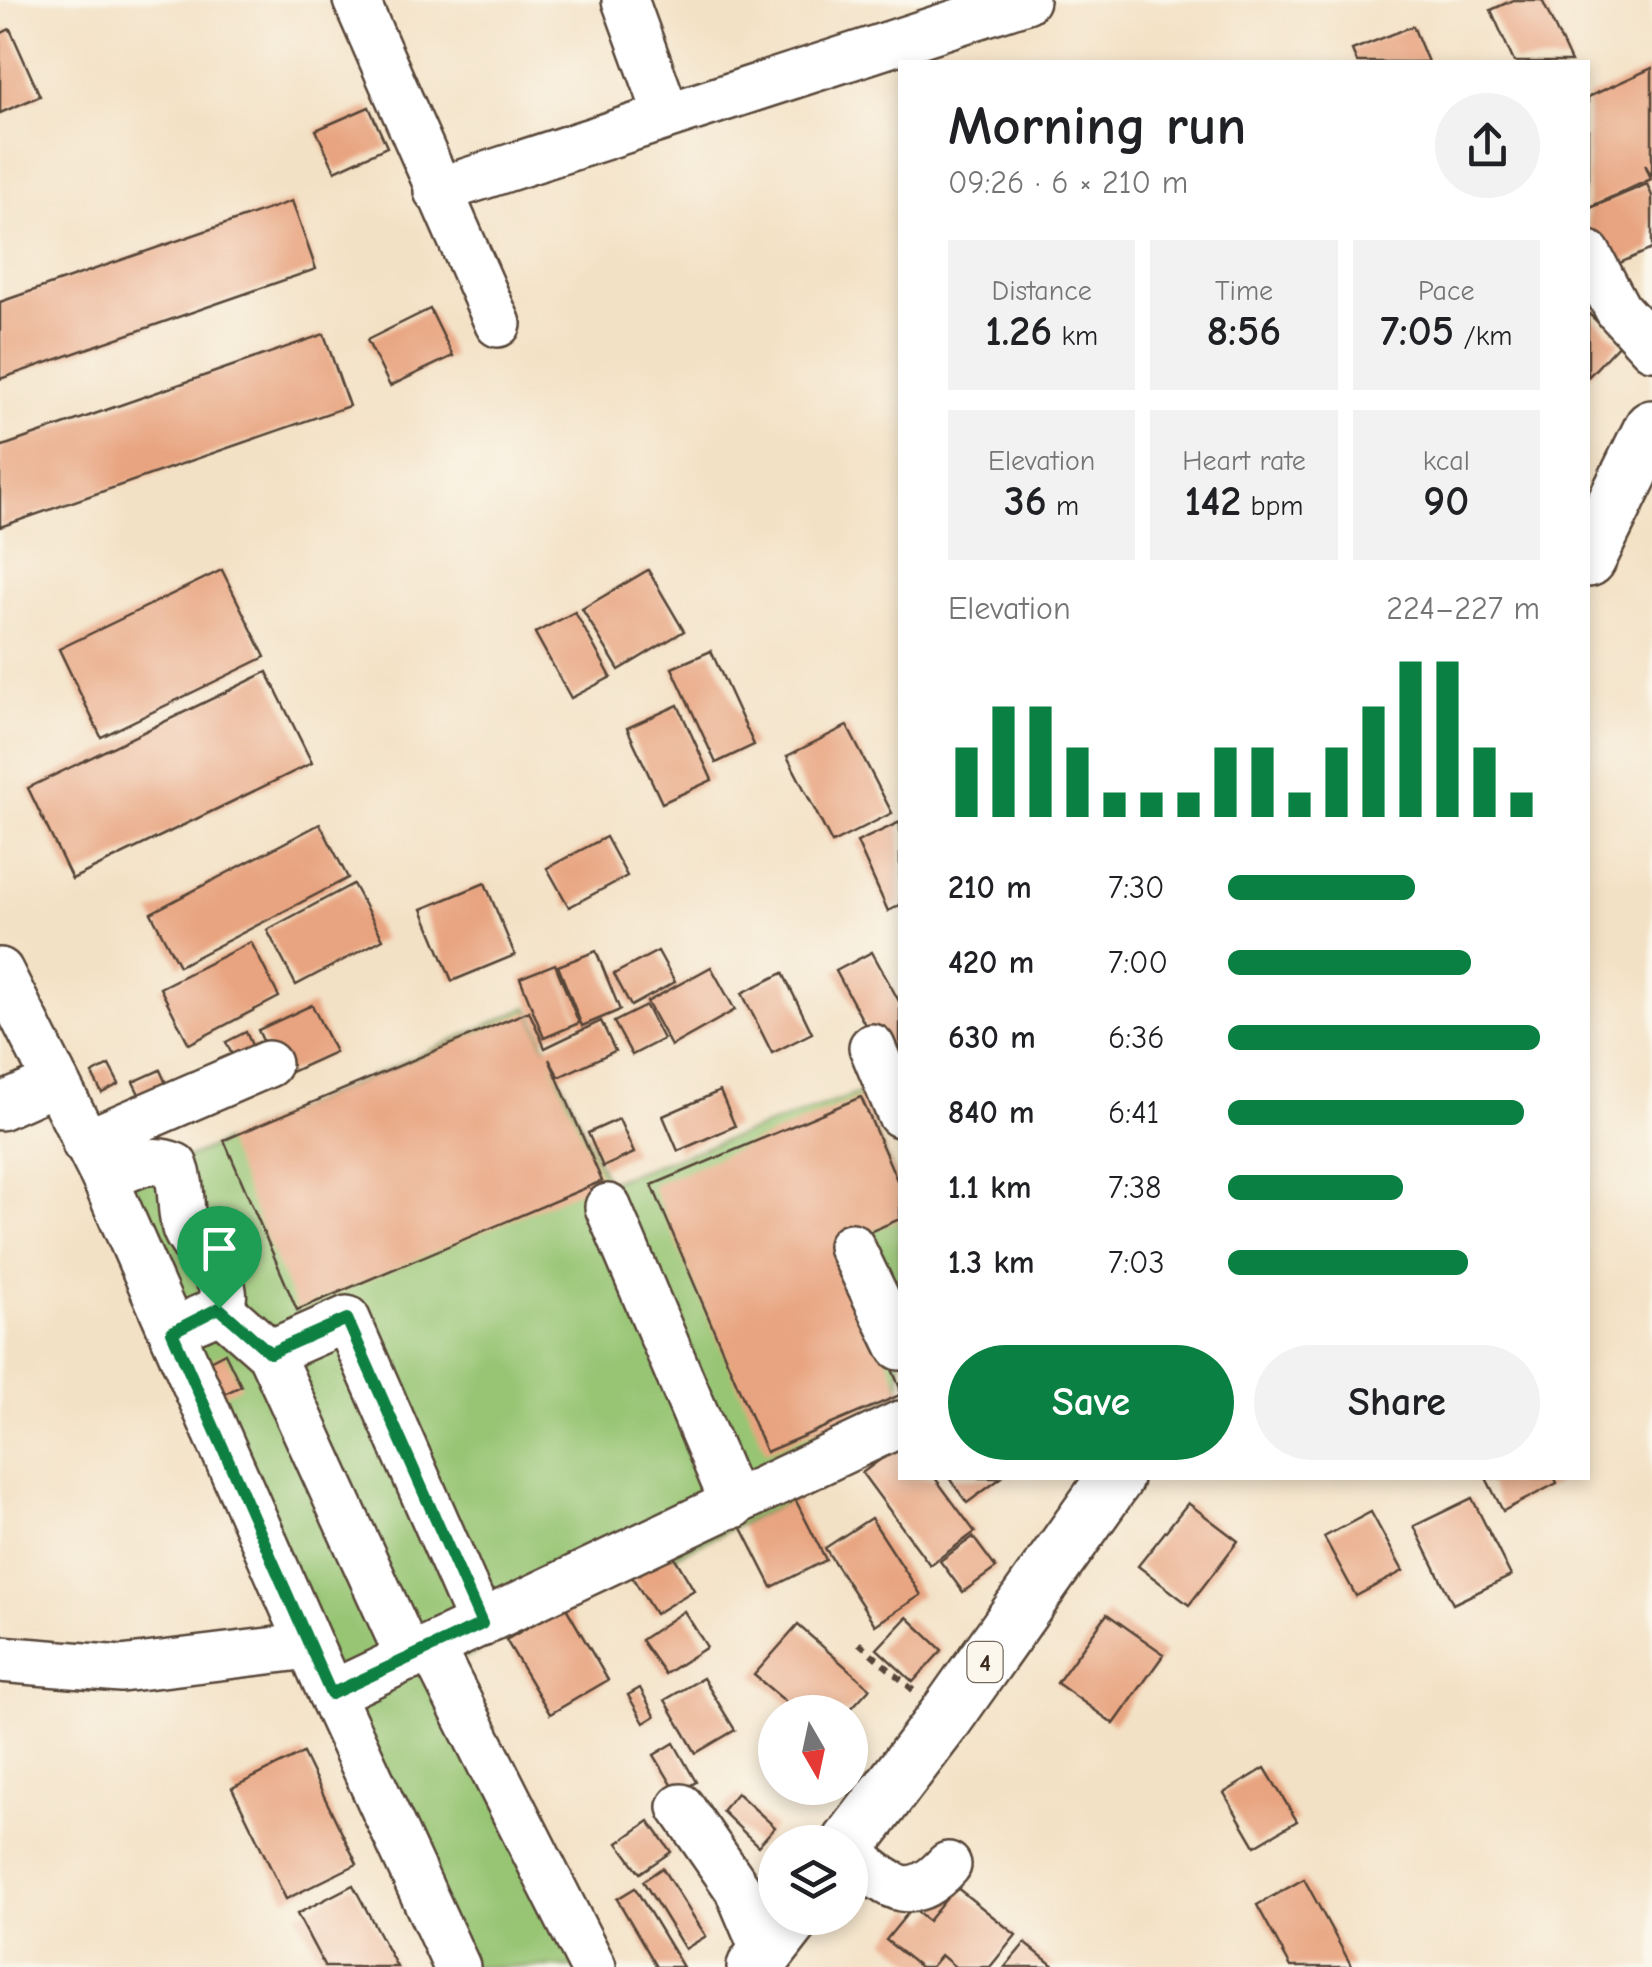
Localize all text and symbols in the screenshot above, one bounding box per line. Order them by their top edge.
button: share [1435,93,1540,198]
text: Morning run [948,94,1246,158]
text: 09:26 · 6 × 210 m [948,164,1188,201]
text: Distance [992,275,1092,307]
text: Time [1215,275,1273,307]
text: Pace [1418,275,1475,307]
text: 1.26 [985,307,1052,356]
text: 8:56 [1207,307,1281,356]
text: 7:05 [1380,307,1454,356]
text: km [1052,320,1098,352]
text: /km [1454,320,1512,352]
text: Elevation [988,445,1095,477]
text: Heart rate [1182,445,1306,477]
text: kcal [1423,445,1470,477]
text: 36 [1004,477,1047,526]
text: 142 [1184,477,1241,526]
text: 90 [1423,477,1469,526]
text: m [1047,490,1079,522]
text: bpm [1241,490,1304,522]
text: Elevation [948,590,1071,627]
text: 224–227 m [1386,590,1540,627]
text: 210 m [948,869,1032,906]
text: 7:30 [1108,869,1165,906]
text: 420 m [948,944,1034,981]
text: 7:00 [1108,944,1168,981]
text: 630 m [948,1019,1036,1056]
text: 6:36 [1108,1019,1165,1056]
text: 840 m [948,1094,1035,1131]
text: 6:41 [1108,1094,1159,1131]
text: 1.1 km [948,1169,1031,1206]
text: 7:38 [1108,1169,1162,1206]
pin [177,1206,262,1309]
icon: arrive [192,1221,247,1276]
text: 1.3 km [948,1244,1035,1281]
text: 7:03 [1108,1244,1165,1281]
button: Save [948,1345,1234,1460]
button: Share [1254,1345,1540,1460]
road number: 4 [968,1642,1002,1682]
north arrow [758,1695,868,1805]
map controls [758,1695,868,1935]
button: layers [758,1825,868,1935]

